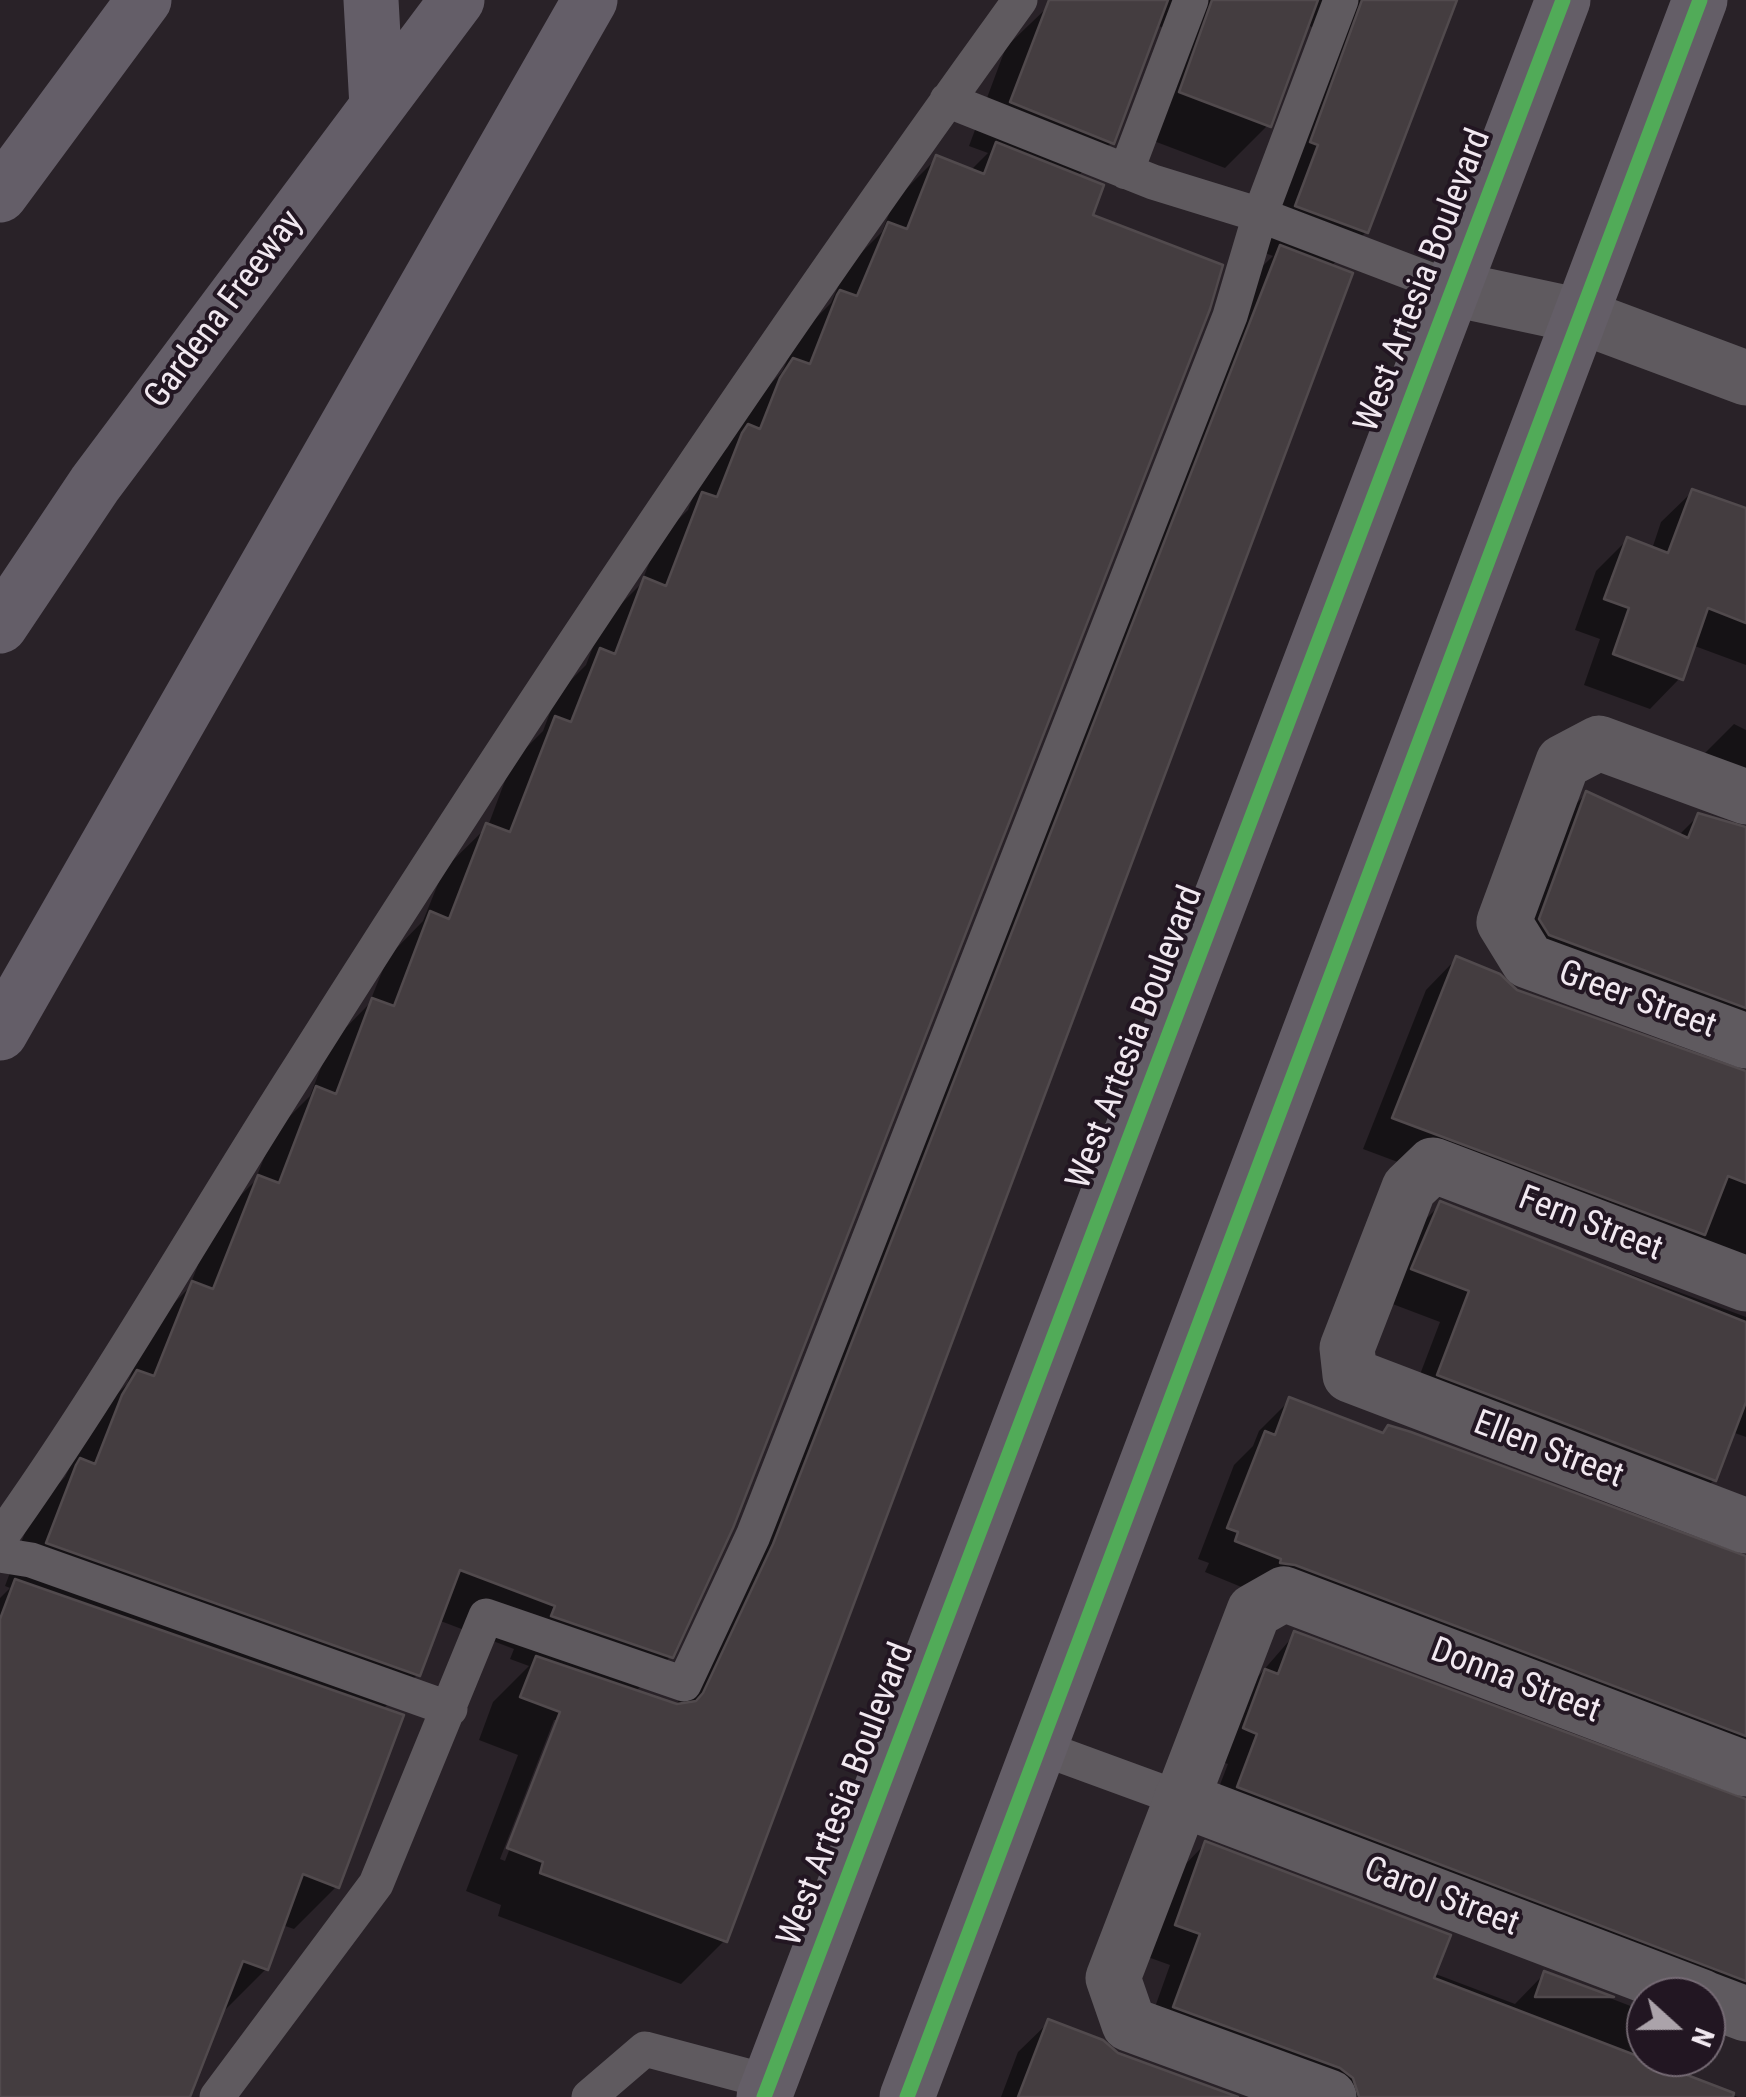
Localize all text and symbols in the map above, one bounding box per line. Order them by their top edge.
street label: West Artesia Boulevard [1347,124,1501,438]
street label: Gardena Freeway [137,203,313,417]
street label: West Artesia Boulevard [1059,881,1213,1195]
street label: Greer Street [1553,953,1721,1049]
street label: Fern Street [1512,1178,1668,1272]
street label: Ellen Street [1467,1403,1629,1499]
street label: Donna Street [1424,1630,1606,1734]
street label: West Artesia Boulevard [770,1638,924,1952]
street label: Carol Street [1358,1849,1524,1947]
north arrow [1626,1977,1726,2077]
text: N [1684,2023,1721,2051]

